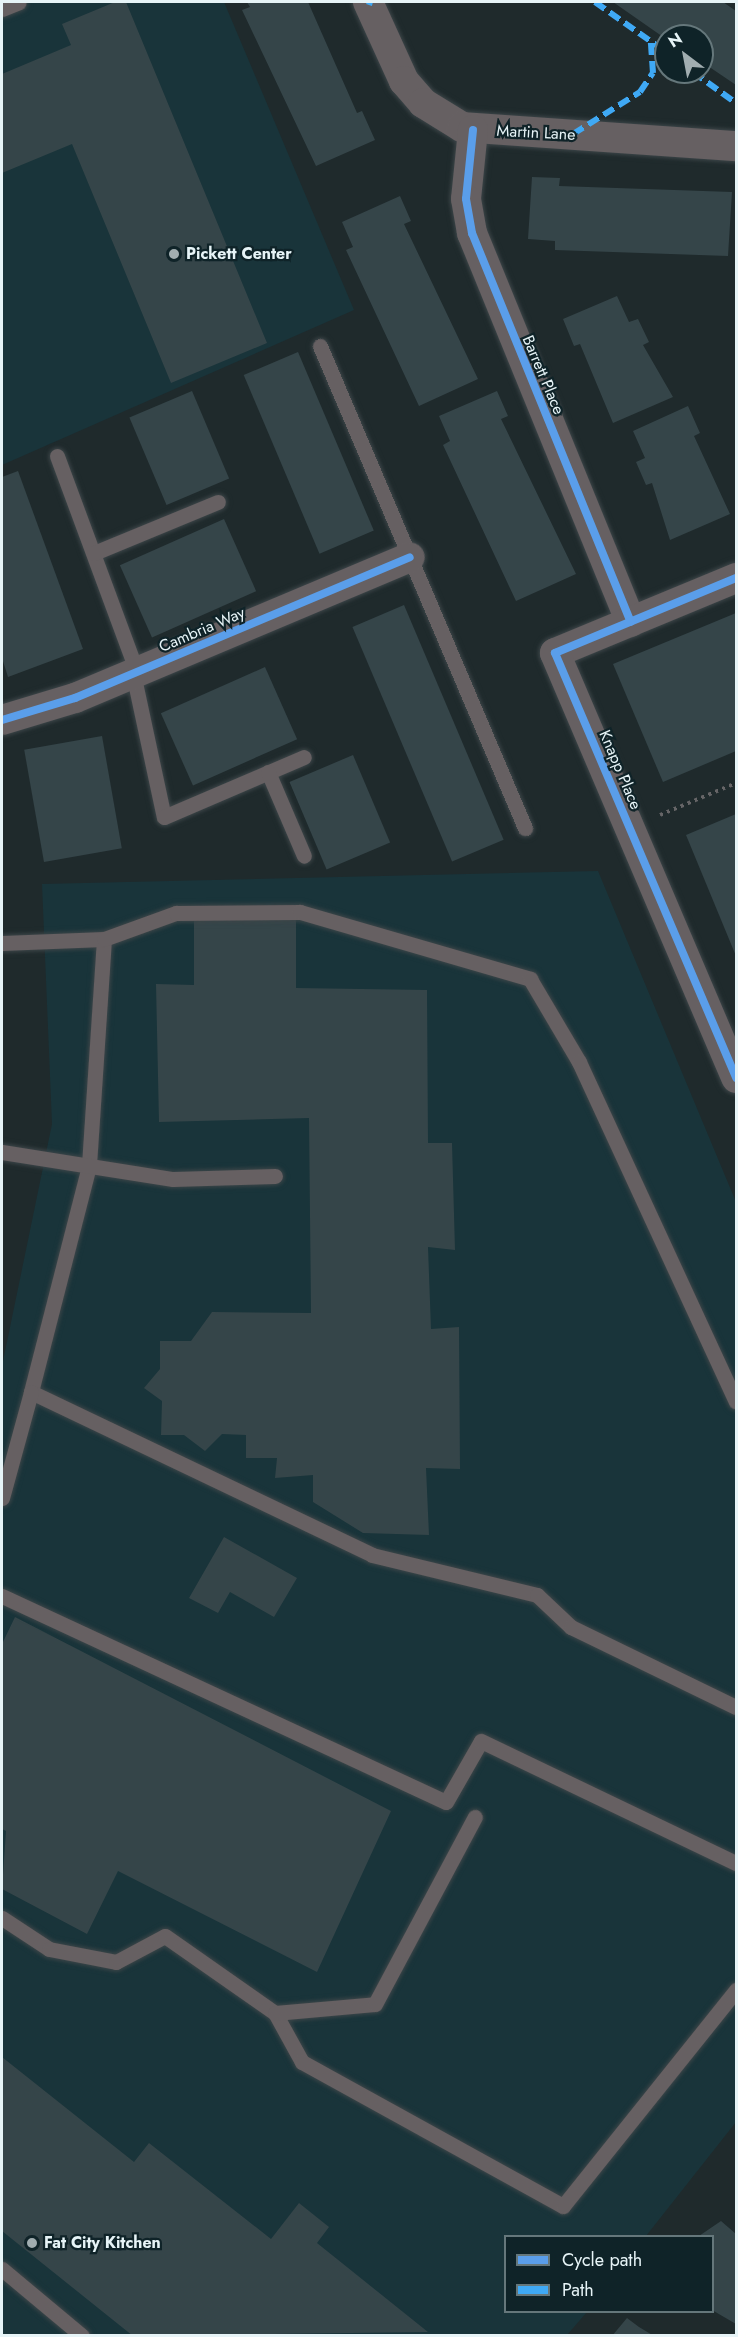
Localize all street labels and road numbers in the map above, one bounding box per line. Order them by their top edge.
street label: Martin Lane [496,121,576,145]
street label: Barrett Place [518,333,568,417]
street label: Cambria Way [156,603,248,657]
street label: Knapp Place [595,727,645,813]

